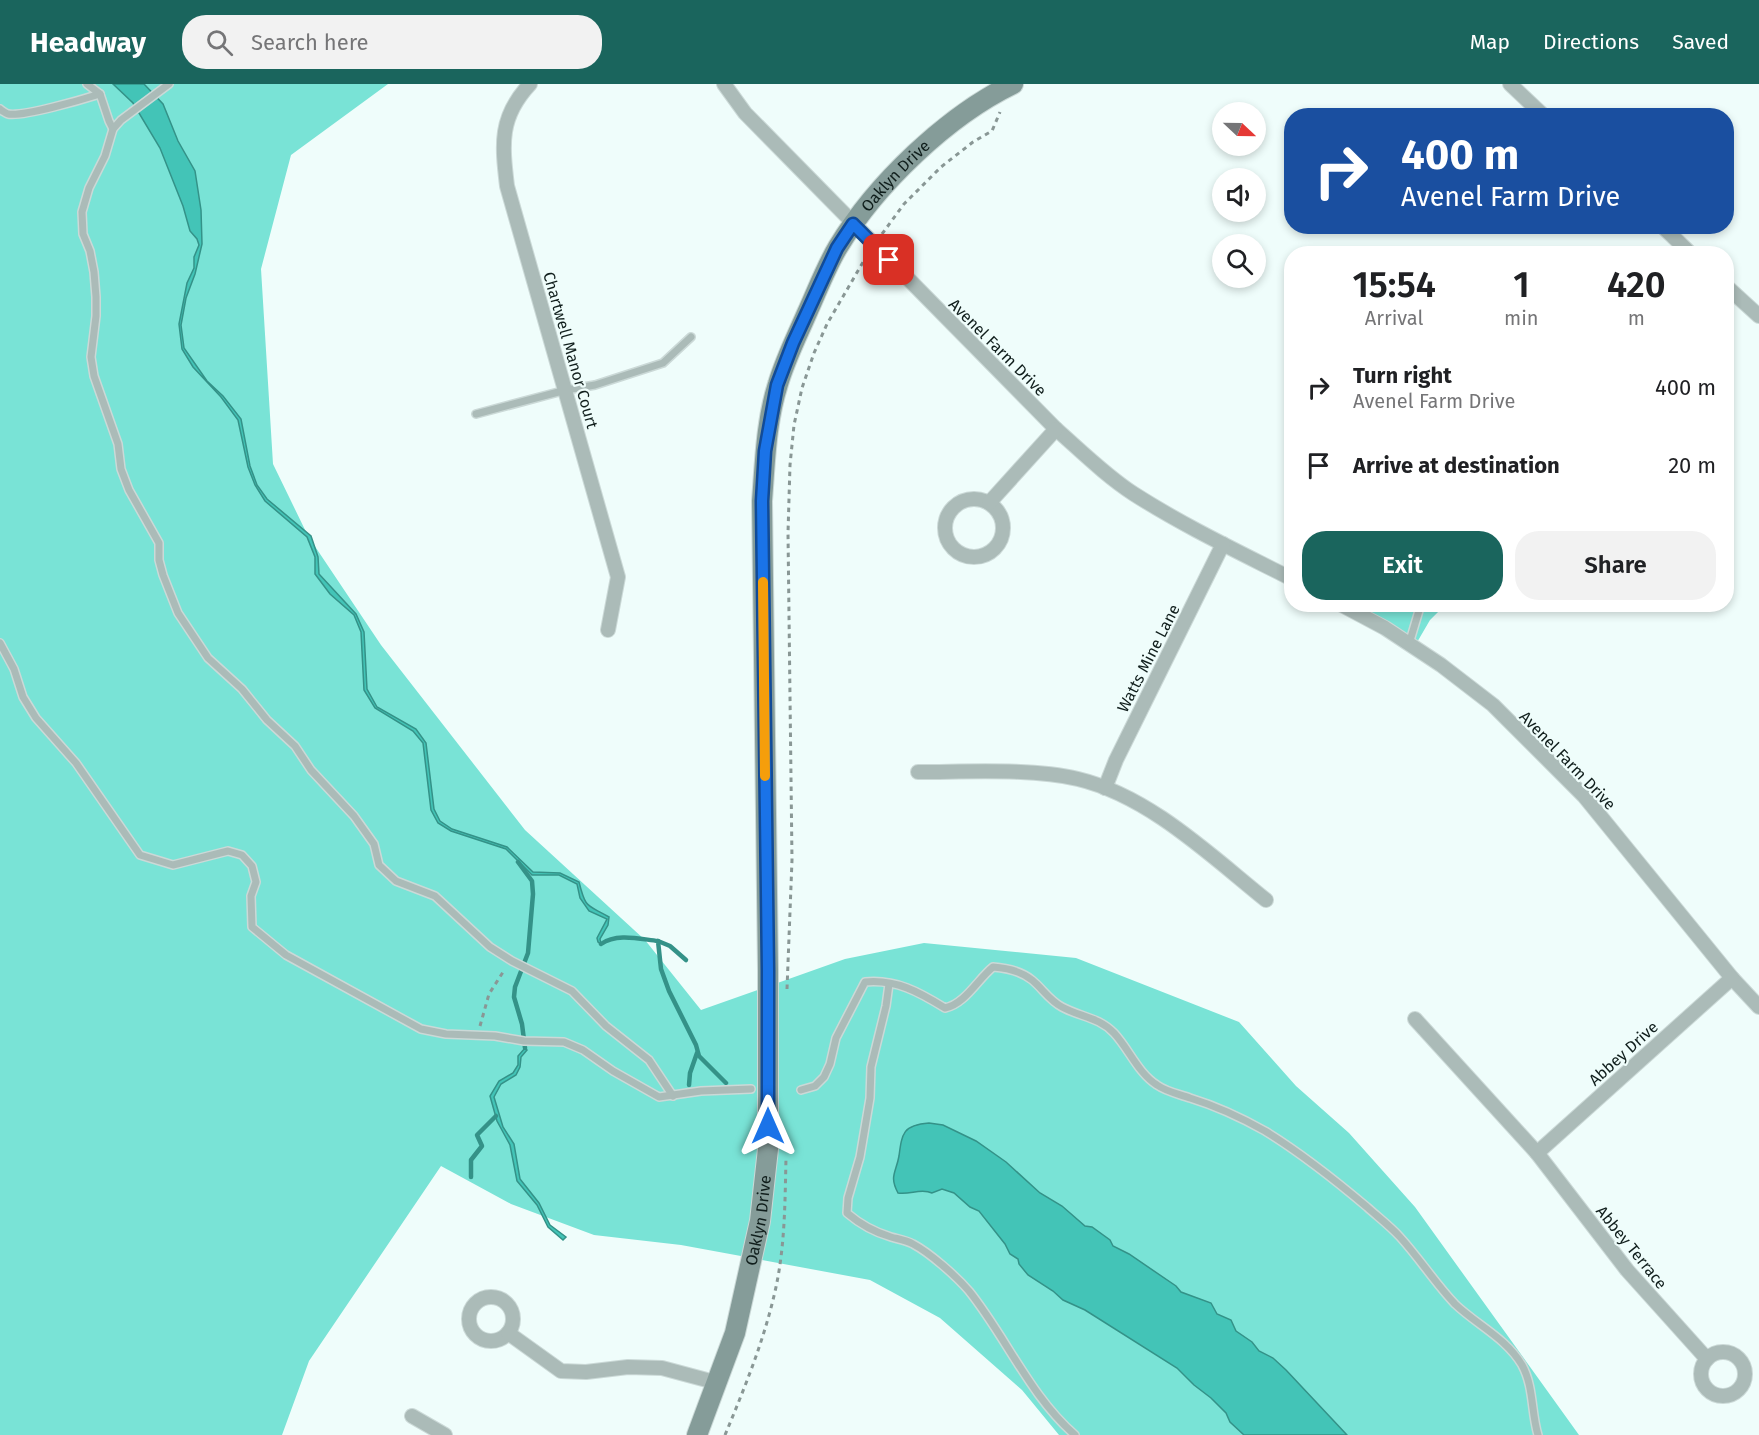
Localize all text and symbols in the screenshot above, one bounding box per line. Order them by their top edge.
search box [182,15,602,69]
text: Headway [30,26,146,59]
icon: search [203,26,236,59]
text: Search here [251,29,369,56]
text: Map [1470,29,1510,55]
text: Directions [1543,29,1639,55]
text: Saved [1672,29,1729,55]
north arrow [1212,102,1266,156]
map controls [1212,102,1266,288]
text: 400 m [1401,130,1519,180]
icon: right [1302,132,1380,210]
street label: Oaklyn Drive [857,136,934,215]
button: sound [1212,168,1266,222]
text: Avenel Farm Drive [1401,181,1620,213]
pin [863,234,914,285]
button: search [1212,234,1266,288]
icon: arrive [872,243,905,276]
text: 15:54 [1352,263,1436,307]
text: 1 [1513,263,1530,307]
text: 420 [1607,263,1666,307]
street label: Chartwell Manor Court [539,270,602,431]
street label: Avenel Farm Drive [945,295,1050,400]
text: Arrival [1365,306,1423,330]
text: min [1504,306,1539,330]
text: m [1628,306,1645,330]
text: Turn right [1353,362,1452,389]
icon: right [1302,371,1335,404]
text: 400 m [1655,374,1716,401]
text: Avenel Farm Drive [1353,389,1515,413]
icon: arrive [1302,449,1335,482]
text: Arrive at destination [1353,452,1560,479]
text: 20 m [1668,452,1716,479]
button: Exit [1302,531,1503,600]
button: Share [1515,531,1716,600]
street label: Watts Mine Lane [1113,601,1184,715]
street label: Avenel Farm Drive [1516,707,1620,814]
street label: Abbey Drive [1585,1017,1662,1089]
position arrow [736,1094,800,1158]
street label: Oaklyn Drive [741,1174,775,1267]
street label: Abbey Terrace [1592,1202,1671,1293]

